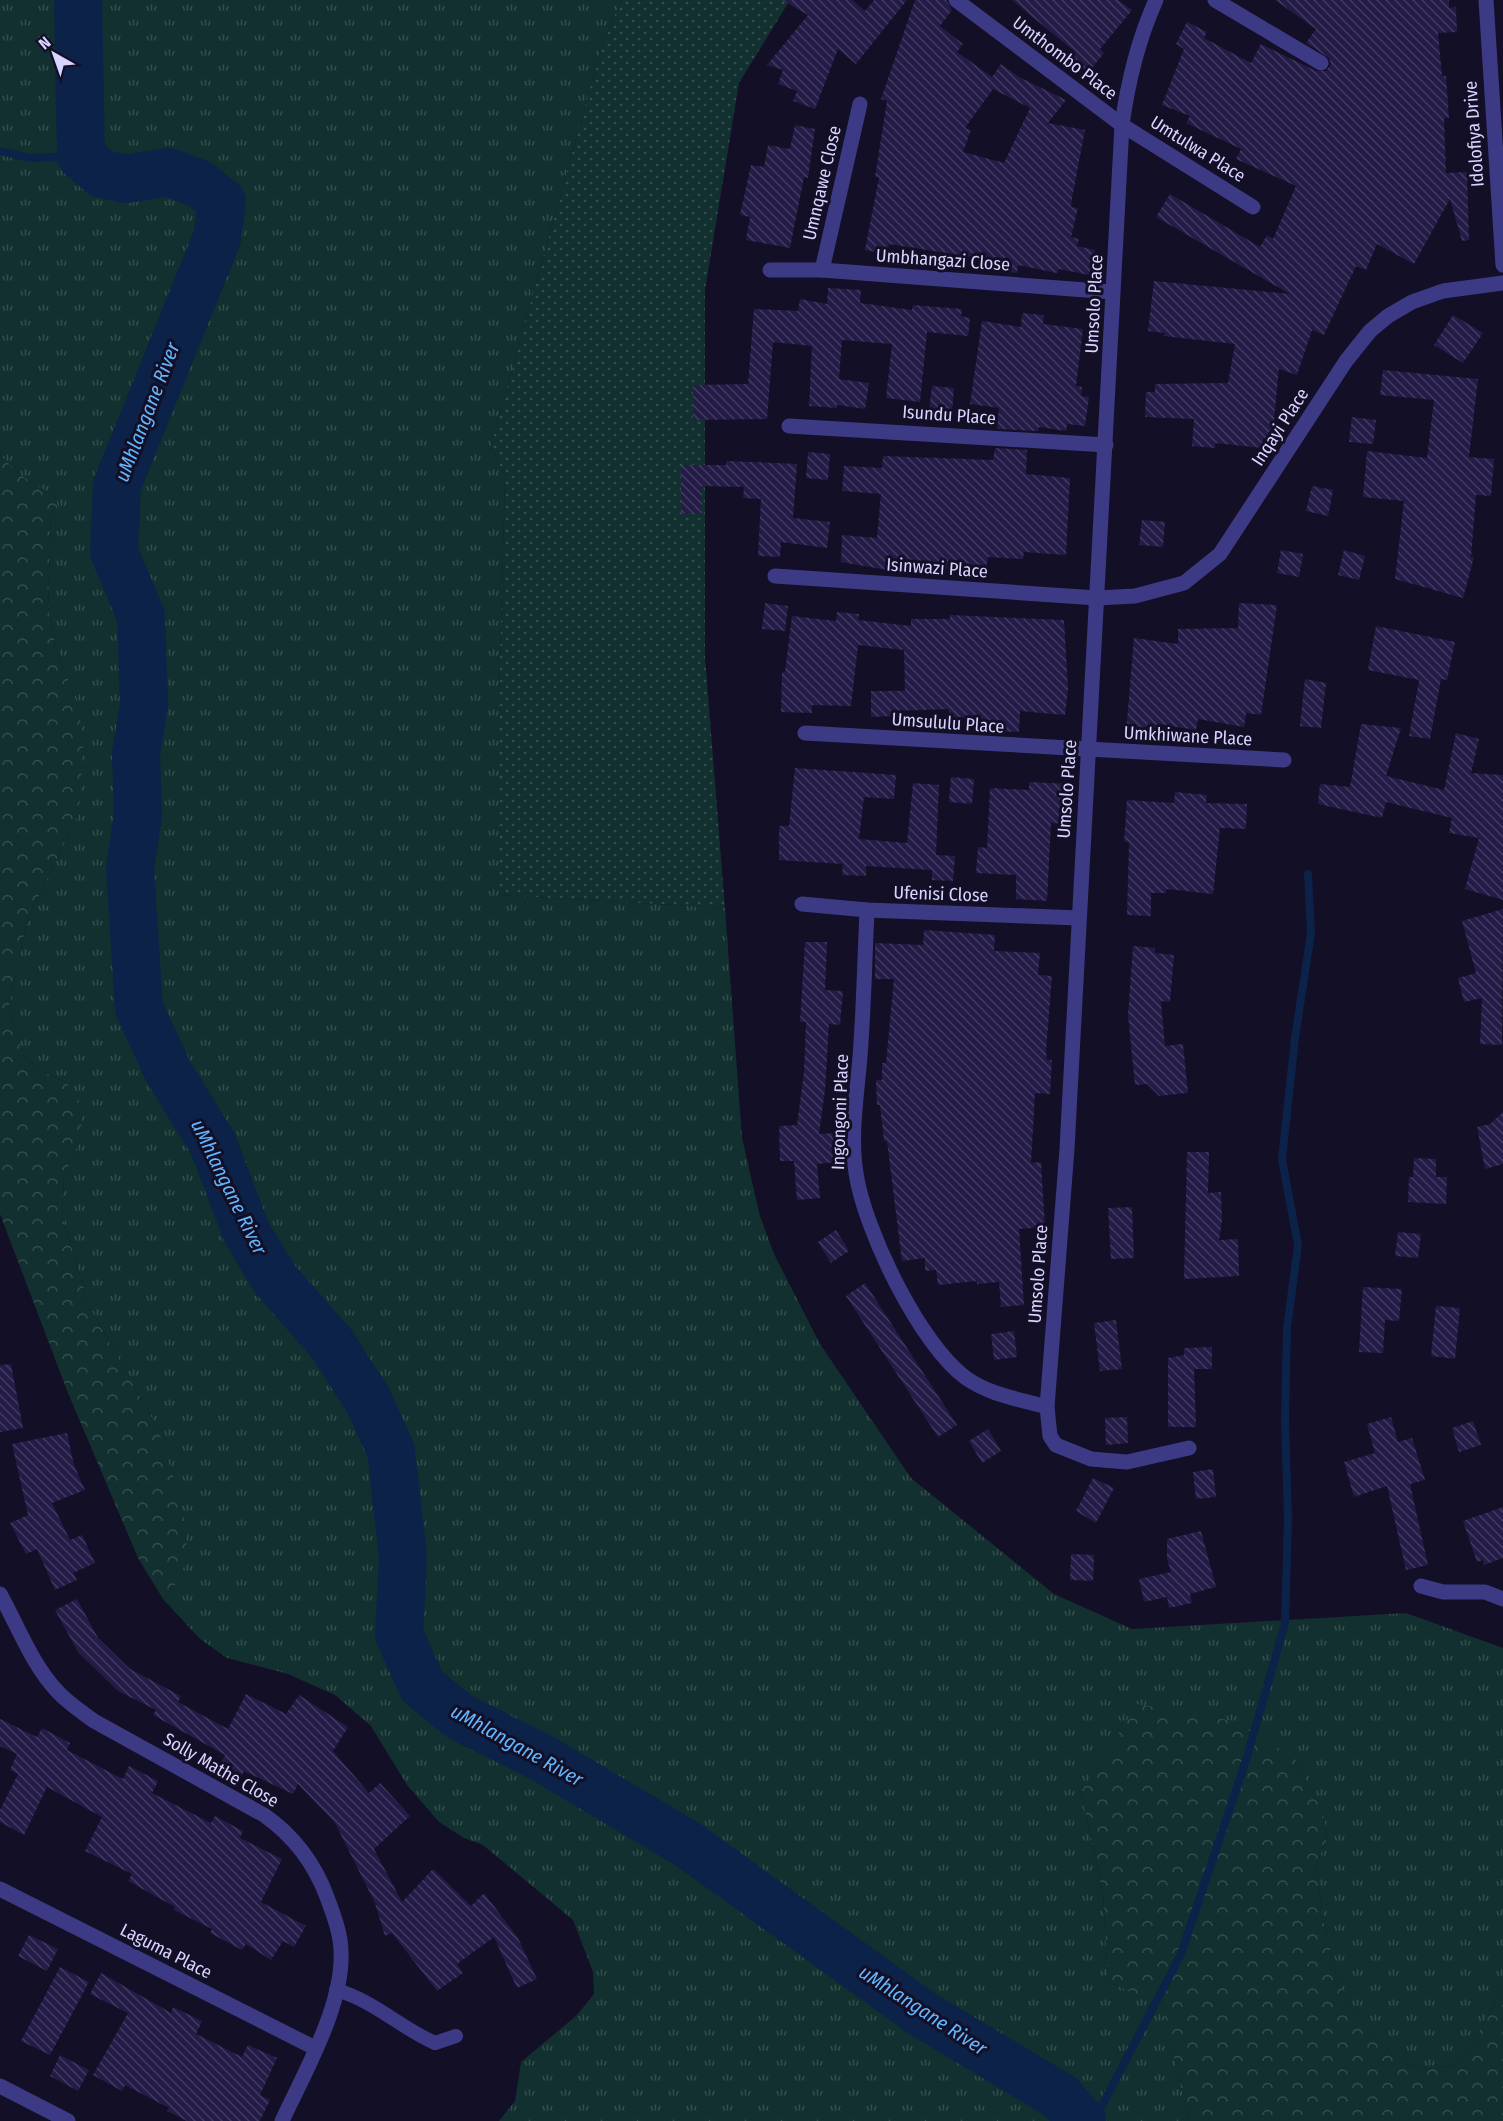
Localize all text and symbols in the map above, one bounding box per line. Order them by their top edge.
street label: Umthombo Place [1008,11,1122,105]
north arrow [24,24,84,84]
text: N [35,33,54,53]
street label: Idolofiya Drive [1459,80,1489,188]
street label: Umtulwa Place [1146,111,1250,187]
street label: Umnqawe Close [798,123,846,242]
street label: Umbhangazi Close [875,244,1011,276]
street label: Umsolo Place [1080,254,1108,354]
water label: uMhlangane River [109,338,185,485]
street label: Inqayi Place [1247,384,1313,470]
street label: Isundu Place [902,401,997,429]
street label: Isinwazi Place [886,553,989,583]
street label: Umsululu Place [891,708,1005,738]
street label: Umkhiwane Place [1123,722,1253,750]
street label: Umsolo Place [1053,739,1081,839]
street label: Ufenisi Close [893,881,989,907]
street label: Ingongoni Place [827,1053,853,1170]
water label: uMhlangane River [186,1116,273,1259]
street label: Umsolo Place [1024,1224,1052,1324]
water label: uMhlangane River [447,1699,588,1792]
street label: Solly Mathe Close [159,1728,283,1812]
street label: Laguma Place [116,1918,216,1984]
water label: uMhlangane River [855,1960,992,2061]

